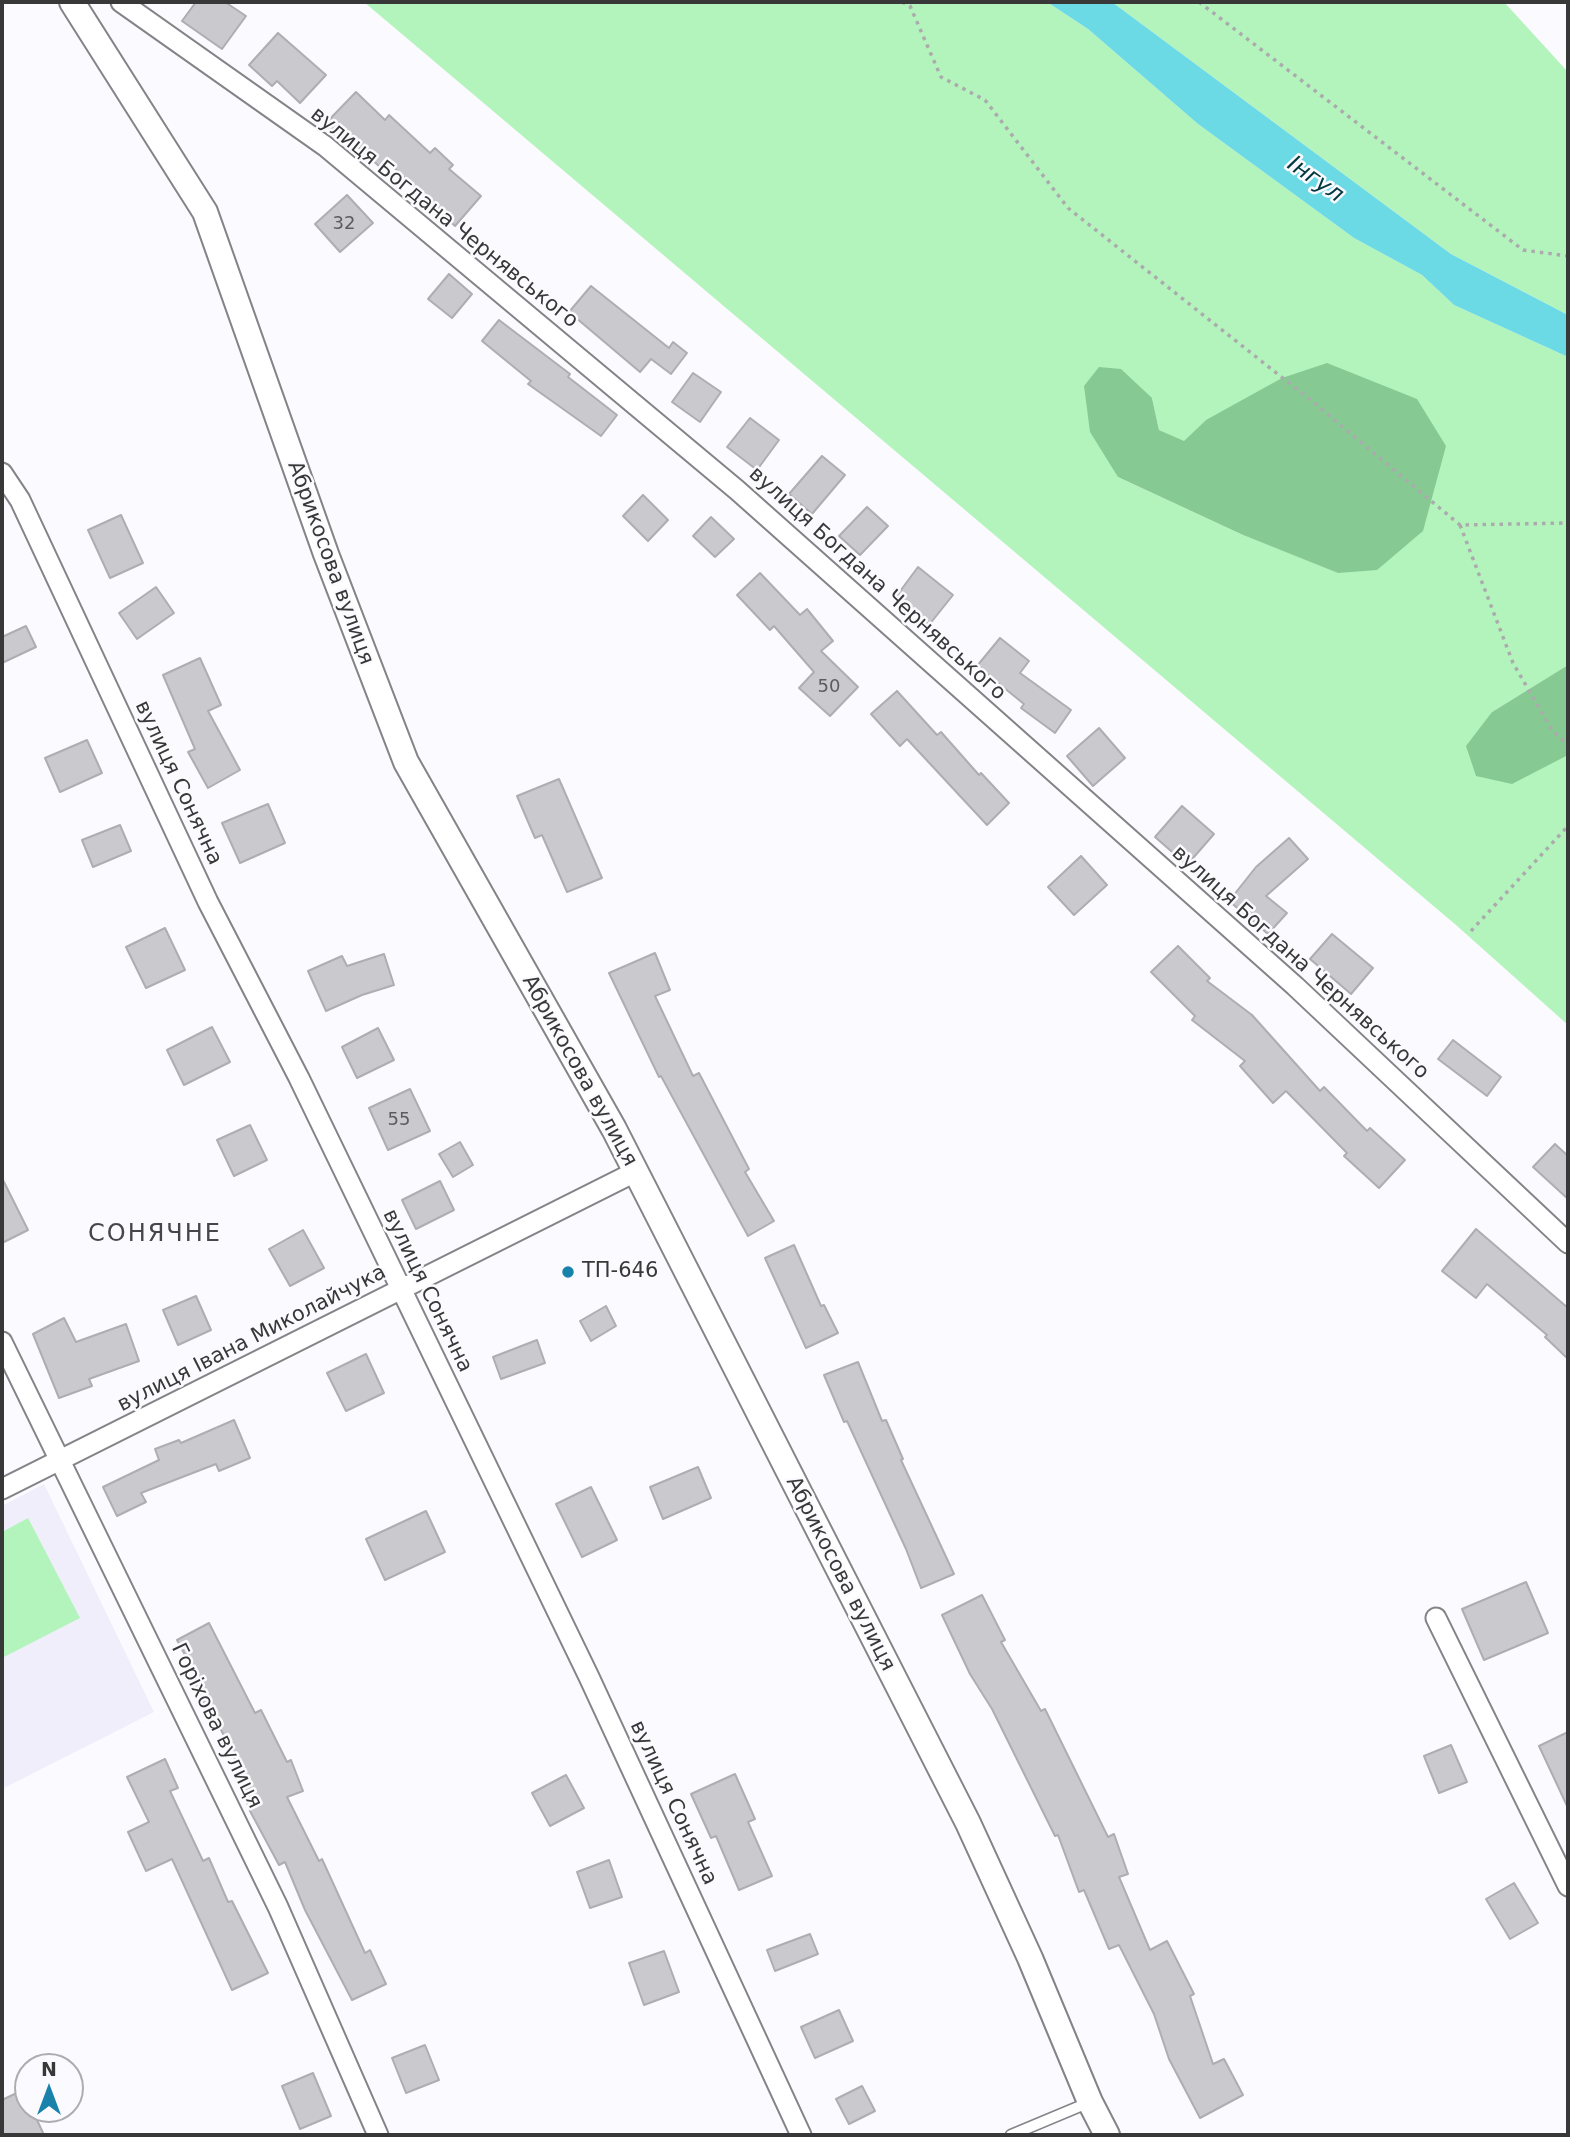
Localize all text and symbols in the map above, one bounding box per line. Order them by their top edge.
street label: вулиця Богдана Чернявського [305,102,583,334]
water label: Інгул [1282,151,1348,209]
house number: 32 [333,213,355,235]
street label: Абрикосова вулиця [281,458,379,668]
street label: вулиця Богдана Чернявського [743,462,1011,706]
house number: 50 [818,676,840,698]
street label: вулиця Сонячна [129,697,227,869]
street label: вулиця Богдана Чернявського [1166,841,1434,1085]
street label: Абрикосова вулиця [516,971,642,1171]
house number: 55 [388,1109,410,1131]
street label: вулиця Сонячна [377,1205,477,1377]
district label: СОНЯЧНЕ [89,1221,221,1249]
place label: ТП-646 [582,1259,658,1285]
street label: вулиця Івана Миколайчука [114,1260,390,1418]
marker: ТП-646 [560,1264,576,1280]
street label: Абрикосова вулиця [780,1473,900,1675]
street label: Горіхова вулиця [165,1639,267,1813]
street label: вулиця Сонячна [624,1717,722,1889]
north arrow [14,2053,84,2123]
text: N [41,2058,57,2080]

